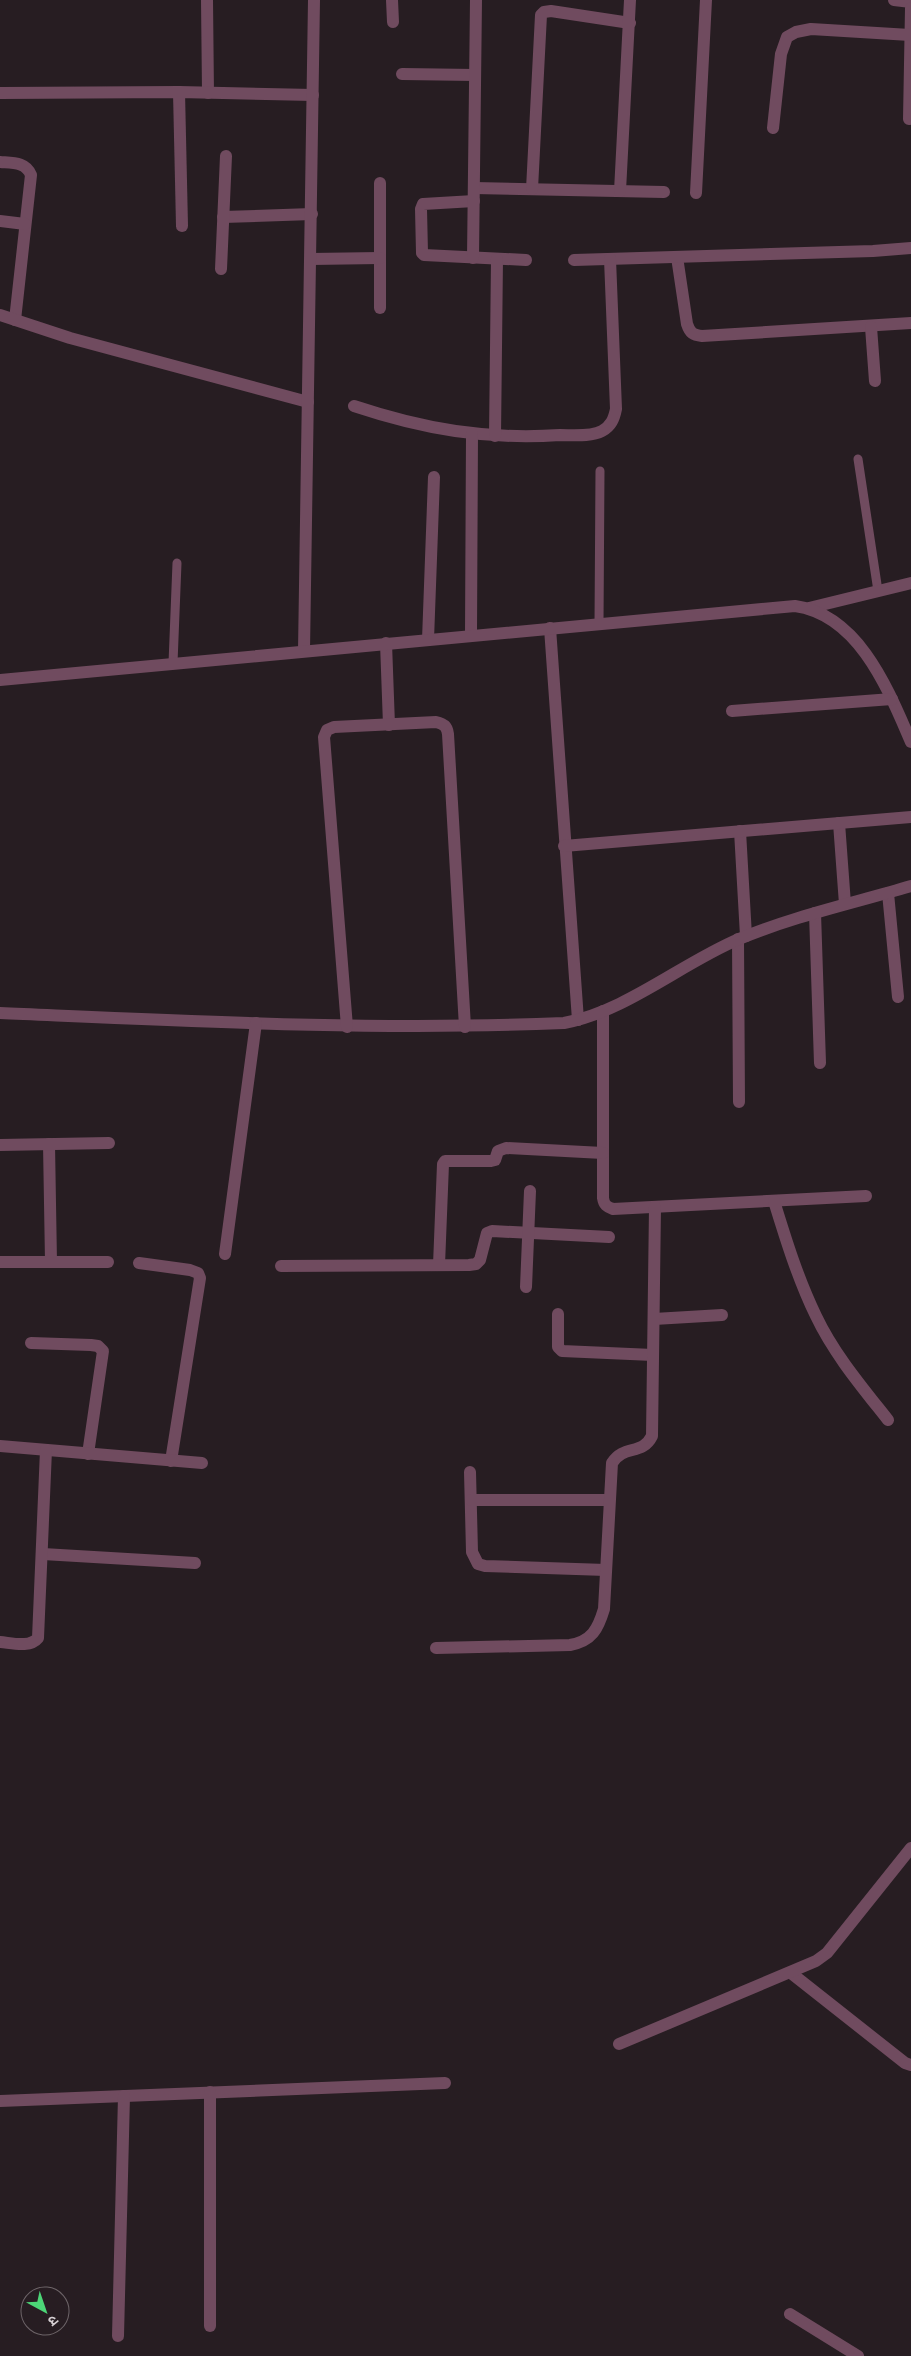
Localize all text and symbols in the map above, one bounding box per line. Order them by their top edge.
north arrow [20,2286,70,2336]
text: उ [43,2310,62,2331]

